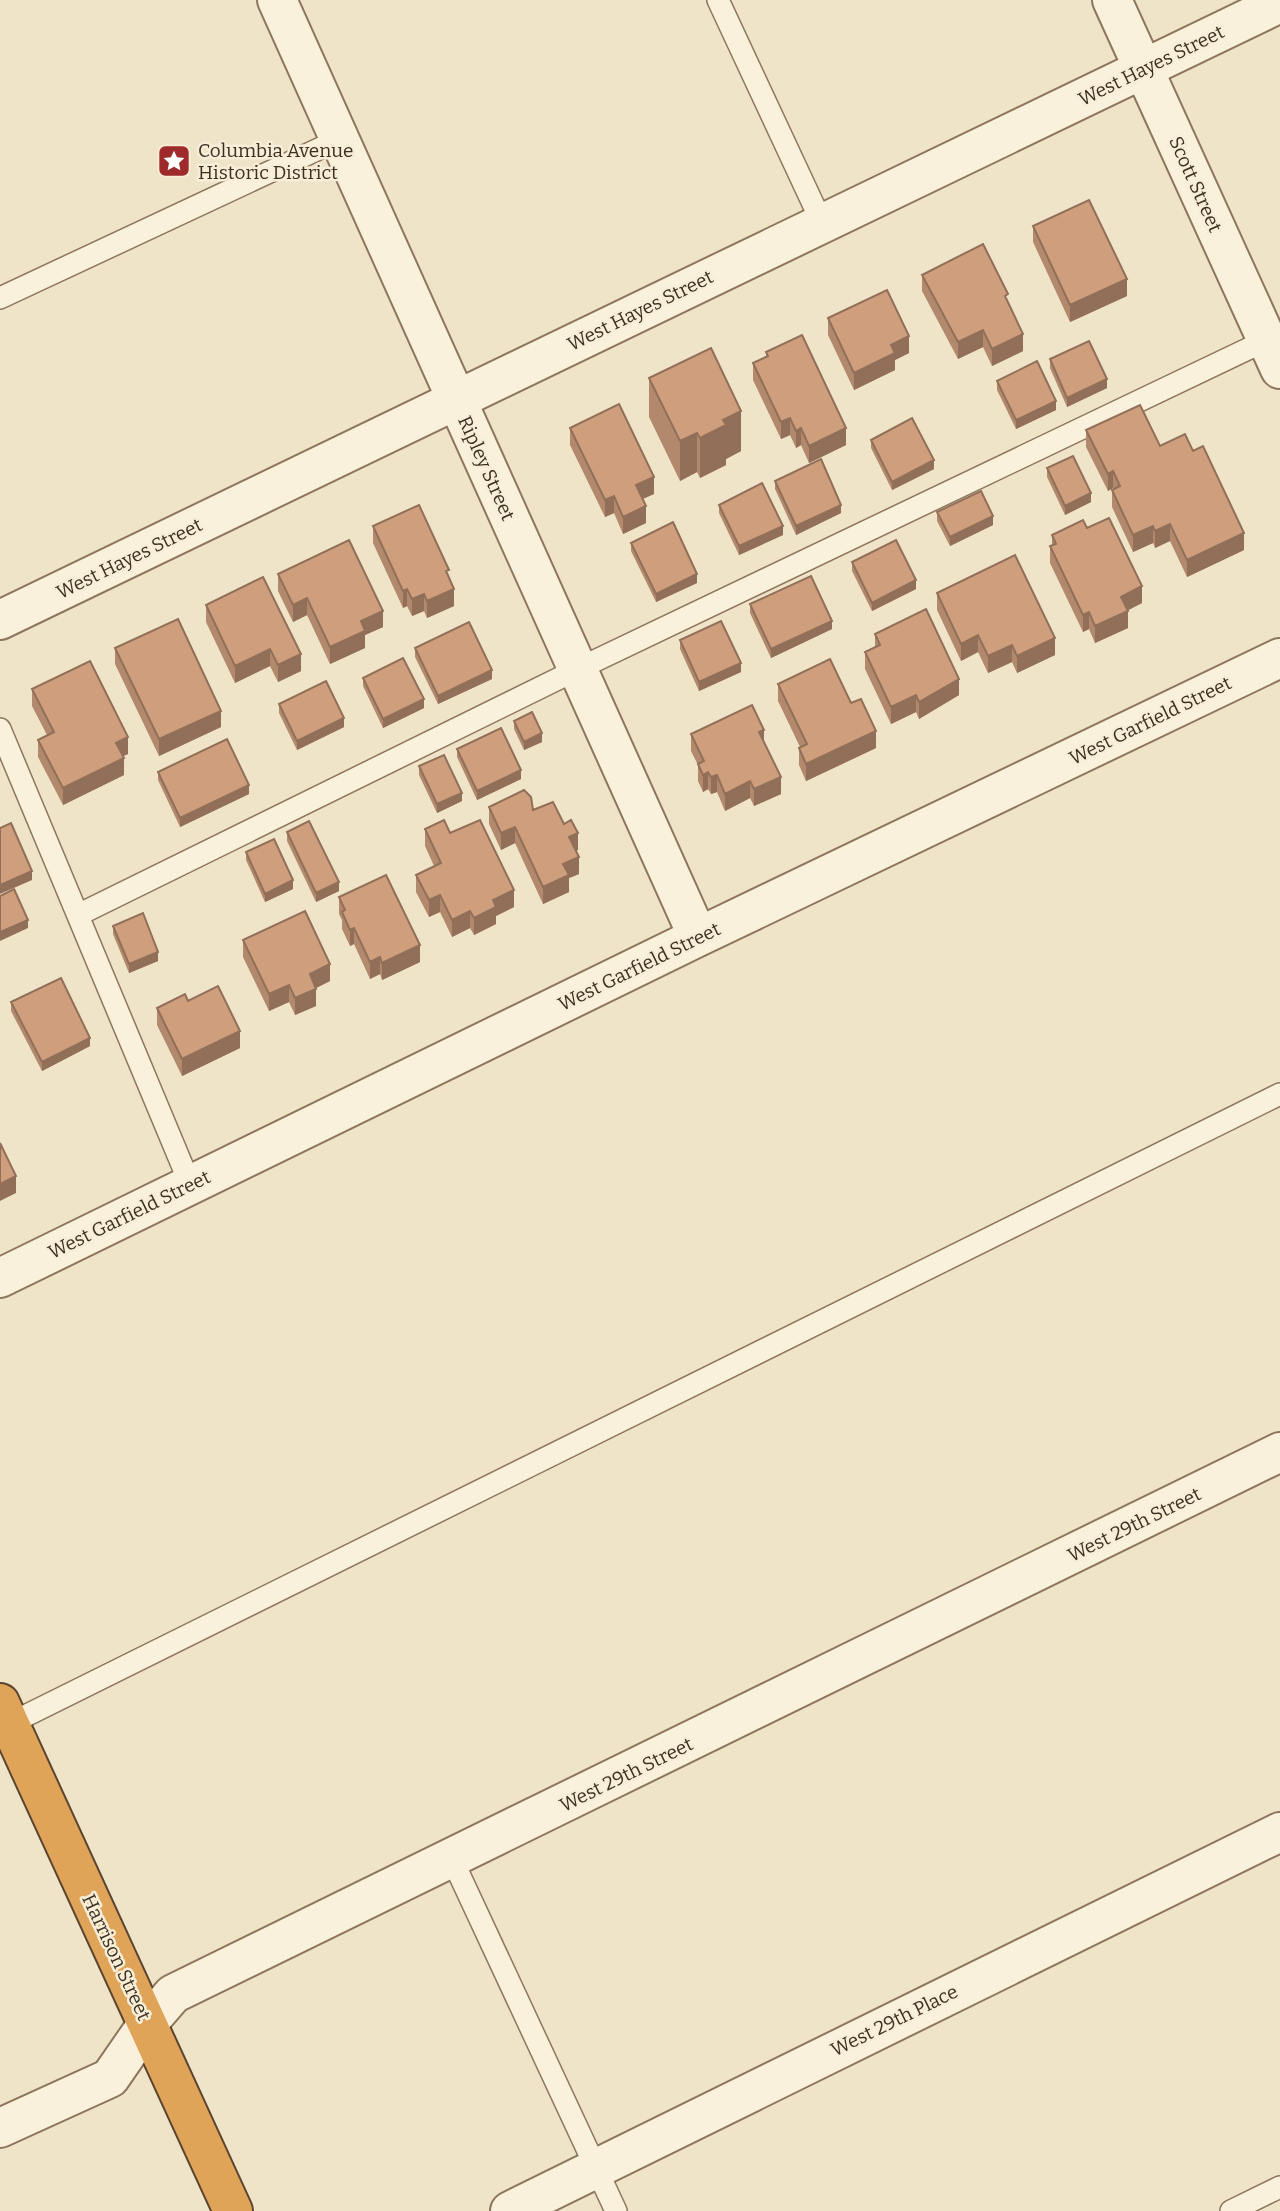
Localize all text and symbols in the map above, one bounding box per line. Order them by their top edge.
street label: West Hayes Street [1075,20,1228,111]
street label: Scott Street [1164,133,1227,236]
place label: Columbia Avenue Historic District [198,139,353,184]
place icon: Columbia Avenue Historic District [155,142,193,180]
street label: West Hayes Street [564,265,717,356]
street label: Ripley Street [453,412,520,524]
street label: West Hayes Street [53,513,206,604]
street label: West Garfield Street [1065,671,1235,770]
street label: West Garfield Street [554,917,724,1016]
street label: West Garfield Street [44,1165,214,1264]
street label: West 29th Street [1064,1482,1205,1567]
street label: West 29th Street [556,1732,697,1817]
street label: Harrison Street [77,1890,156,2024]
street label: West 29th Place [827,1980,961,2061]

